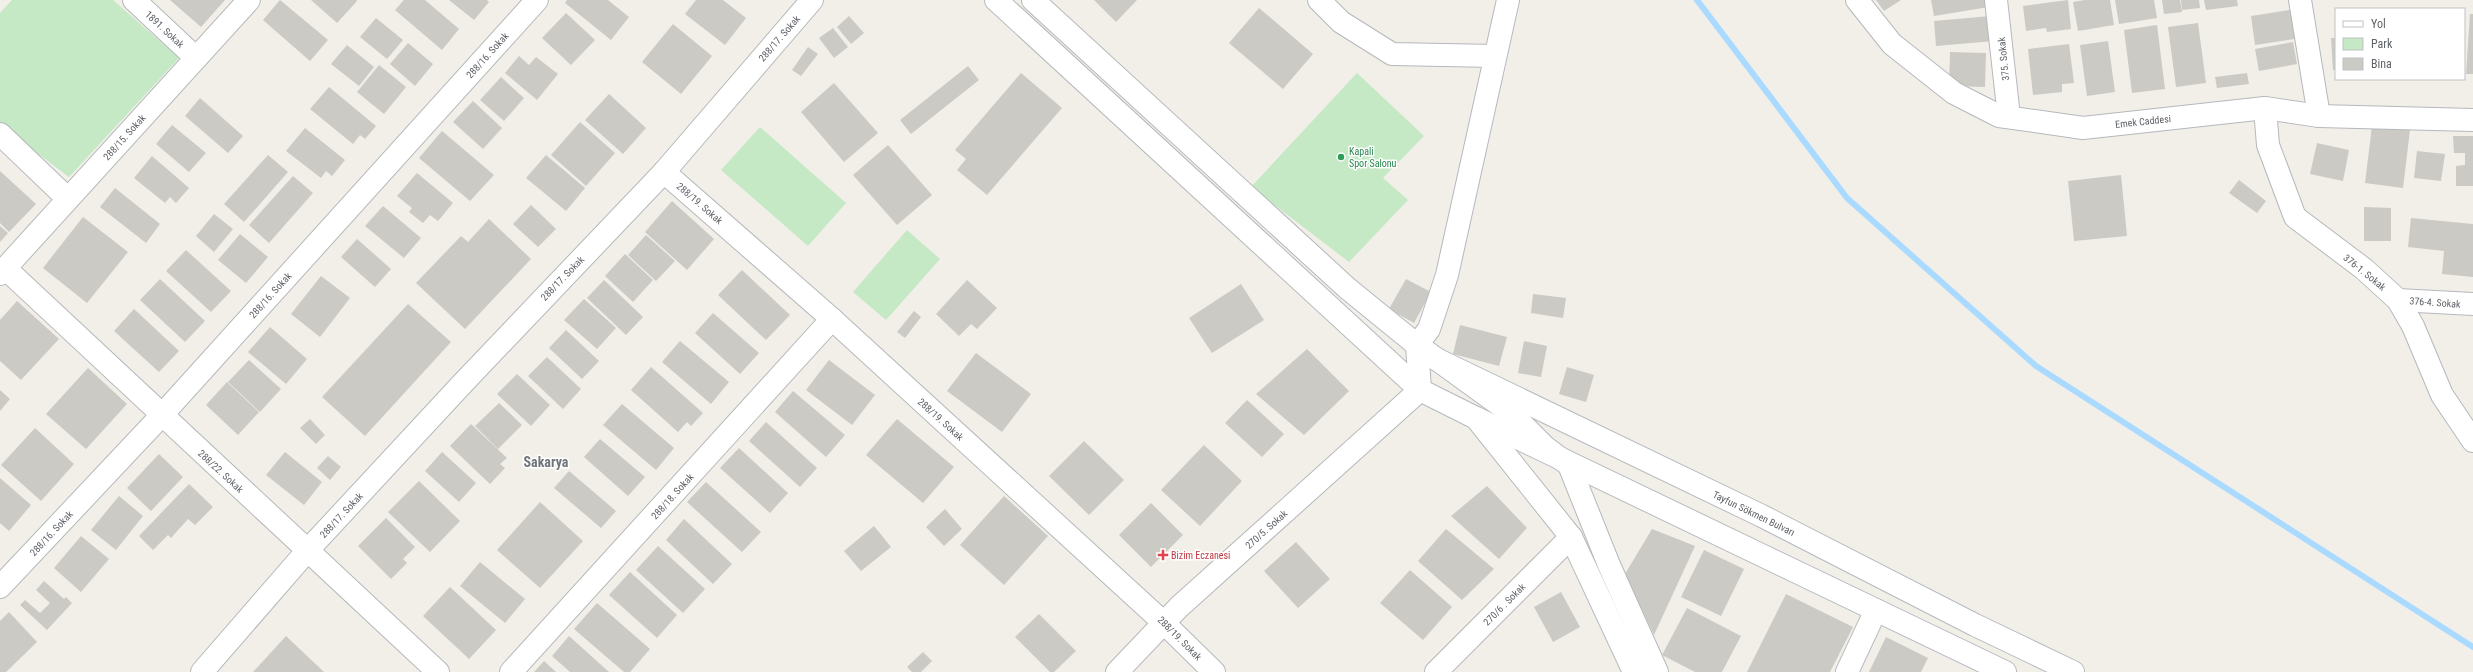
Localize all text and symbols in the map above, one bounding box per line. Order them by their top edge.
legend [2335,8,2465,80]
street label: 1891. Sokak [143,9,187,50]
street label: 288/17. Sokak [756,13,803,64]
text: Yol [2371,17,2386,31]
street label: 288/16. Sokak [464,30,511,80]
street label: 375. Sokak [1996,36,2011,81]
text: Park [2371,37,2393,51]
text: Bina [2371,57,2392,71]
street label: 288/15. Sokak [101,112,148,162]
street label: Emek Caddesi [2115,113,2171,130]
place label: Kapali Spor Salonu [1349,146,1397,169]
marker: Kapali Spor Salonu [1336,152,1346,162]
street label: 288/19. Sokak [674,180,725,227]
street label: 376-1. Sokak [2341,252,2388,293]
street label: 288/17. Sokak [538,254,587,303]
street label: 288/16. Sokak [247,270,294,320]
street label: 376-4. Sokak [2409,295,2461,310]
street label: 288/19. Sokak [916,396,966,443]
street label: 288/22. Sokak [196,448,246,495]
district label: Sakarya [524,454,569,470]
street label: 288/18. Sokak [649,471,696,521]
street label: Tayfun Sökmen Bulvarı [1711,489,1797,538]
street label: 288/17. Sokak [318,490,365,540]
street label: 270/5. Sokak [1243,507,1290,551]
street label: 288/16. Sokak [28,508,75,558]
marker: Bizim Eczanesi [1158,550,1168,560]
place label: Bizim Eczanesi [1171,550,1230,561]
street label: 270/6 . Sokak [1481,581,1528,628]
street label: 288/19. Sokak [1155,614,1204,663]

